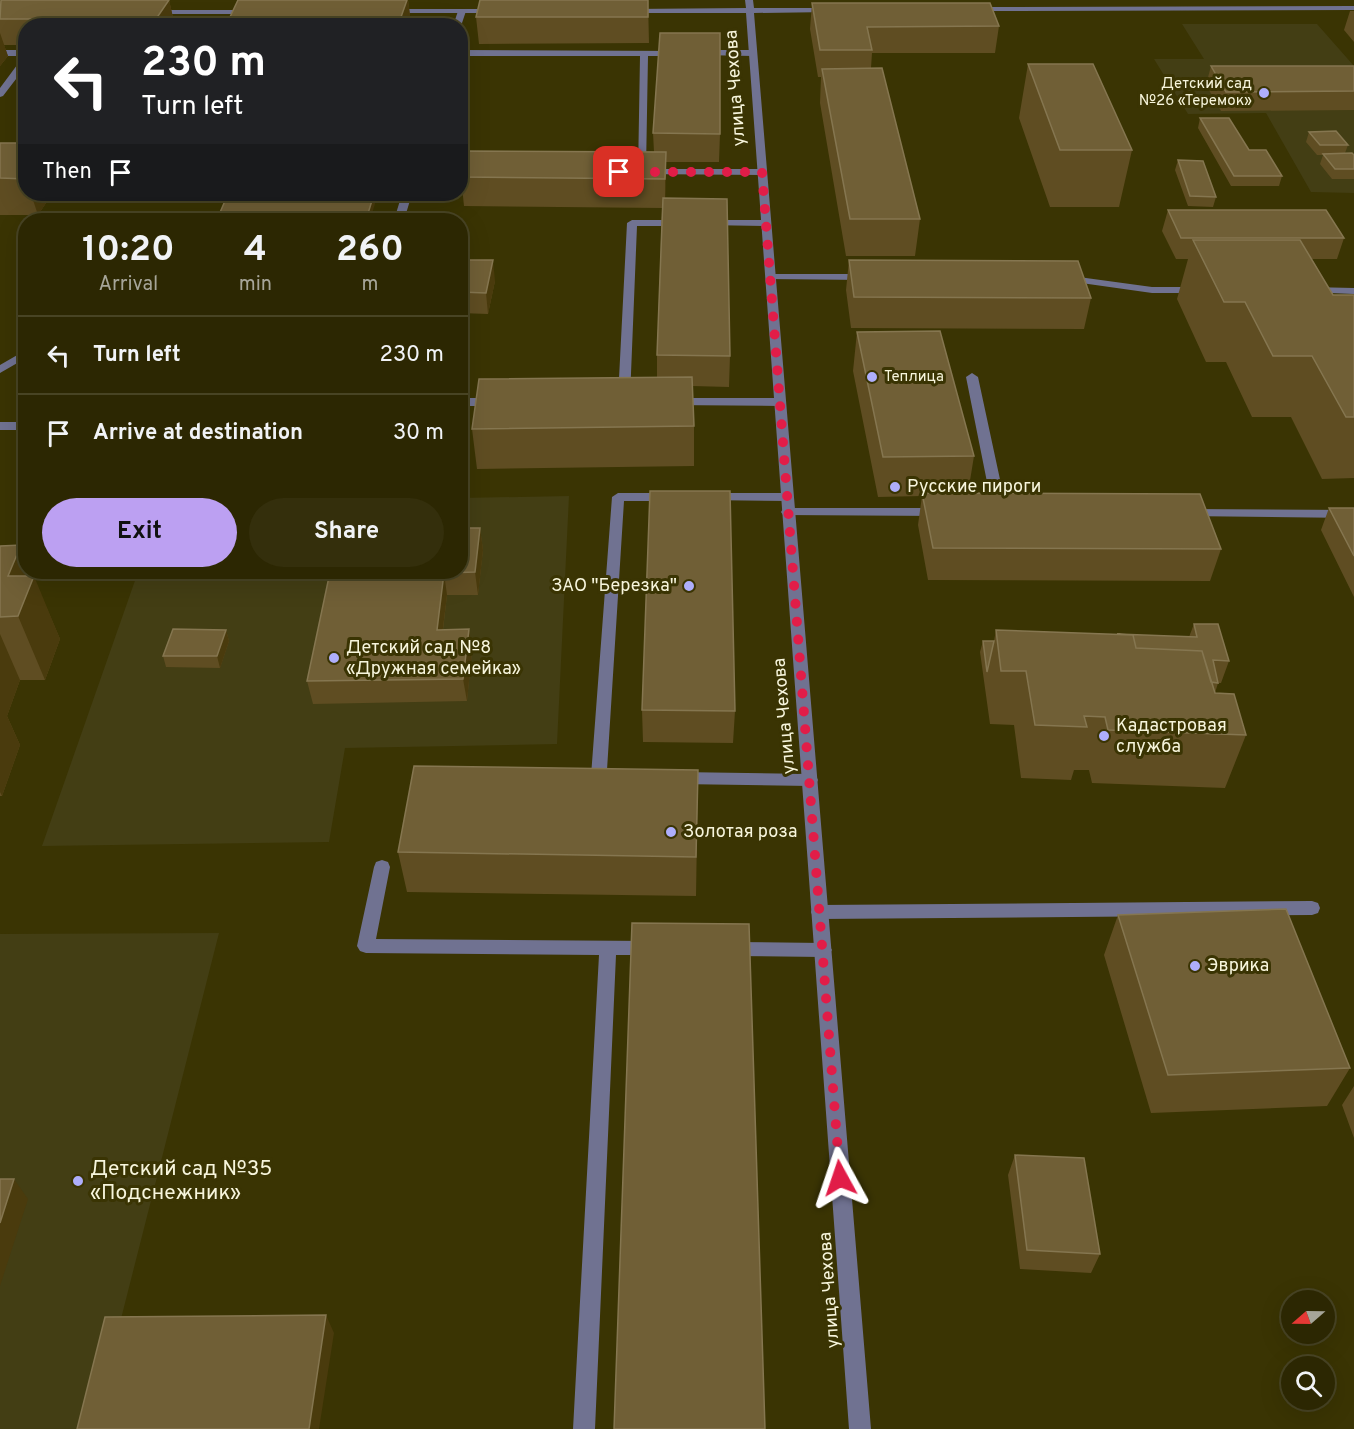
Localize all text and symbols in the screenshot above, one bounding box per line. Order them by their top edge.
street label: улица Чехова [720,29,752,147]
text: 230 m [141,38,266,91]
icon: left [42,42,120,120]
place label: Детский сад №26 «Теремок» [1139,75,1252,111]
marker: Детский сад №26 «Теремок» [1257,86,1271,100]
text: Turn left [141,90,243,124]
pin [593,146,644,197]
icon: arrive [602,155,635,188]
icon: arrive [104,156,137,189]
text: Then [42,159,92,186]
text: 10:20 [82,228,175,274]
text: 4 [244,228,267,274]
text: 260 [336,228,404,274]
text: Arrival [99,272,158,298]
text: min [239,272,272,298]
text: m [362,272,378,298]
icon: left [42,339,75,372]
text: Turn left [93,342,181,369]
text: 230 m [380,342,444,369]
place label: Теплица [884,368,944,387]
marker: Теплица [865,370,879,384]
icon: arrive [42,417,75,450]
text: Arrive at destination [93,420,303,447]
text: 30 m [393,420,444,447]
place label: Русские пироги [907,476,1041,499]
marker: Русские пироги [888,480,902,494]
button: Exit [42,498,237,567]
button: Share [249,498,444,567]
place label: ЗАО "Березка" [551,575,677,598]
marker: ЗАО "Березка" [682,579,696,593]
place label: Детский сад №8 «Дружная семейка» [346,637,521,681]
marker: Детский сад №8 «Дружная семейка» [327,651,341,665]
street label: улица Чехова [768,657,802,775]
place label: Кадастровая служба [1116,715,1227,759]
marker: Кадастровая служба [1097,729,1111,743]
place label: Золотая роза [683,821,797,844]
marker: Золотая роза [664,825,678,839]
place label: Эврика [1207,955,1269,978]
marker: Эврика [1188,959,1202,973]
position arrow [808,1146,872,1210]
place label: Детский сад №35 «Подснежник» [90,1156,272,1207]
marker: Детский сад №35 «Подснежник» [71,1174,85,1188]
street label: улица Чехова [814,1231,846,1349]
north arrow [1281,1290,1335,1344]
map controls [1281,1290,1335,1410]
button: search [1281,1356,1335,1410]

